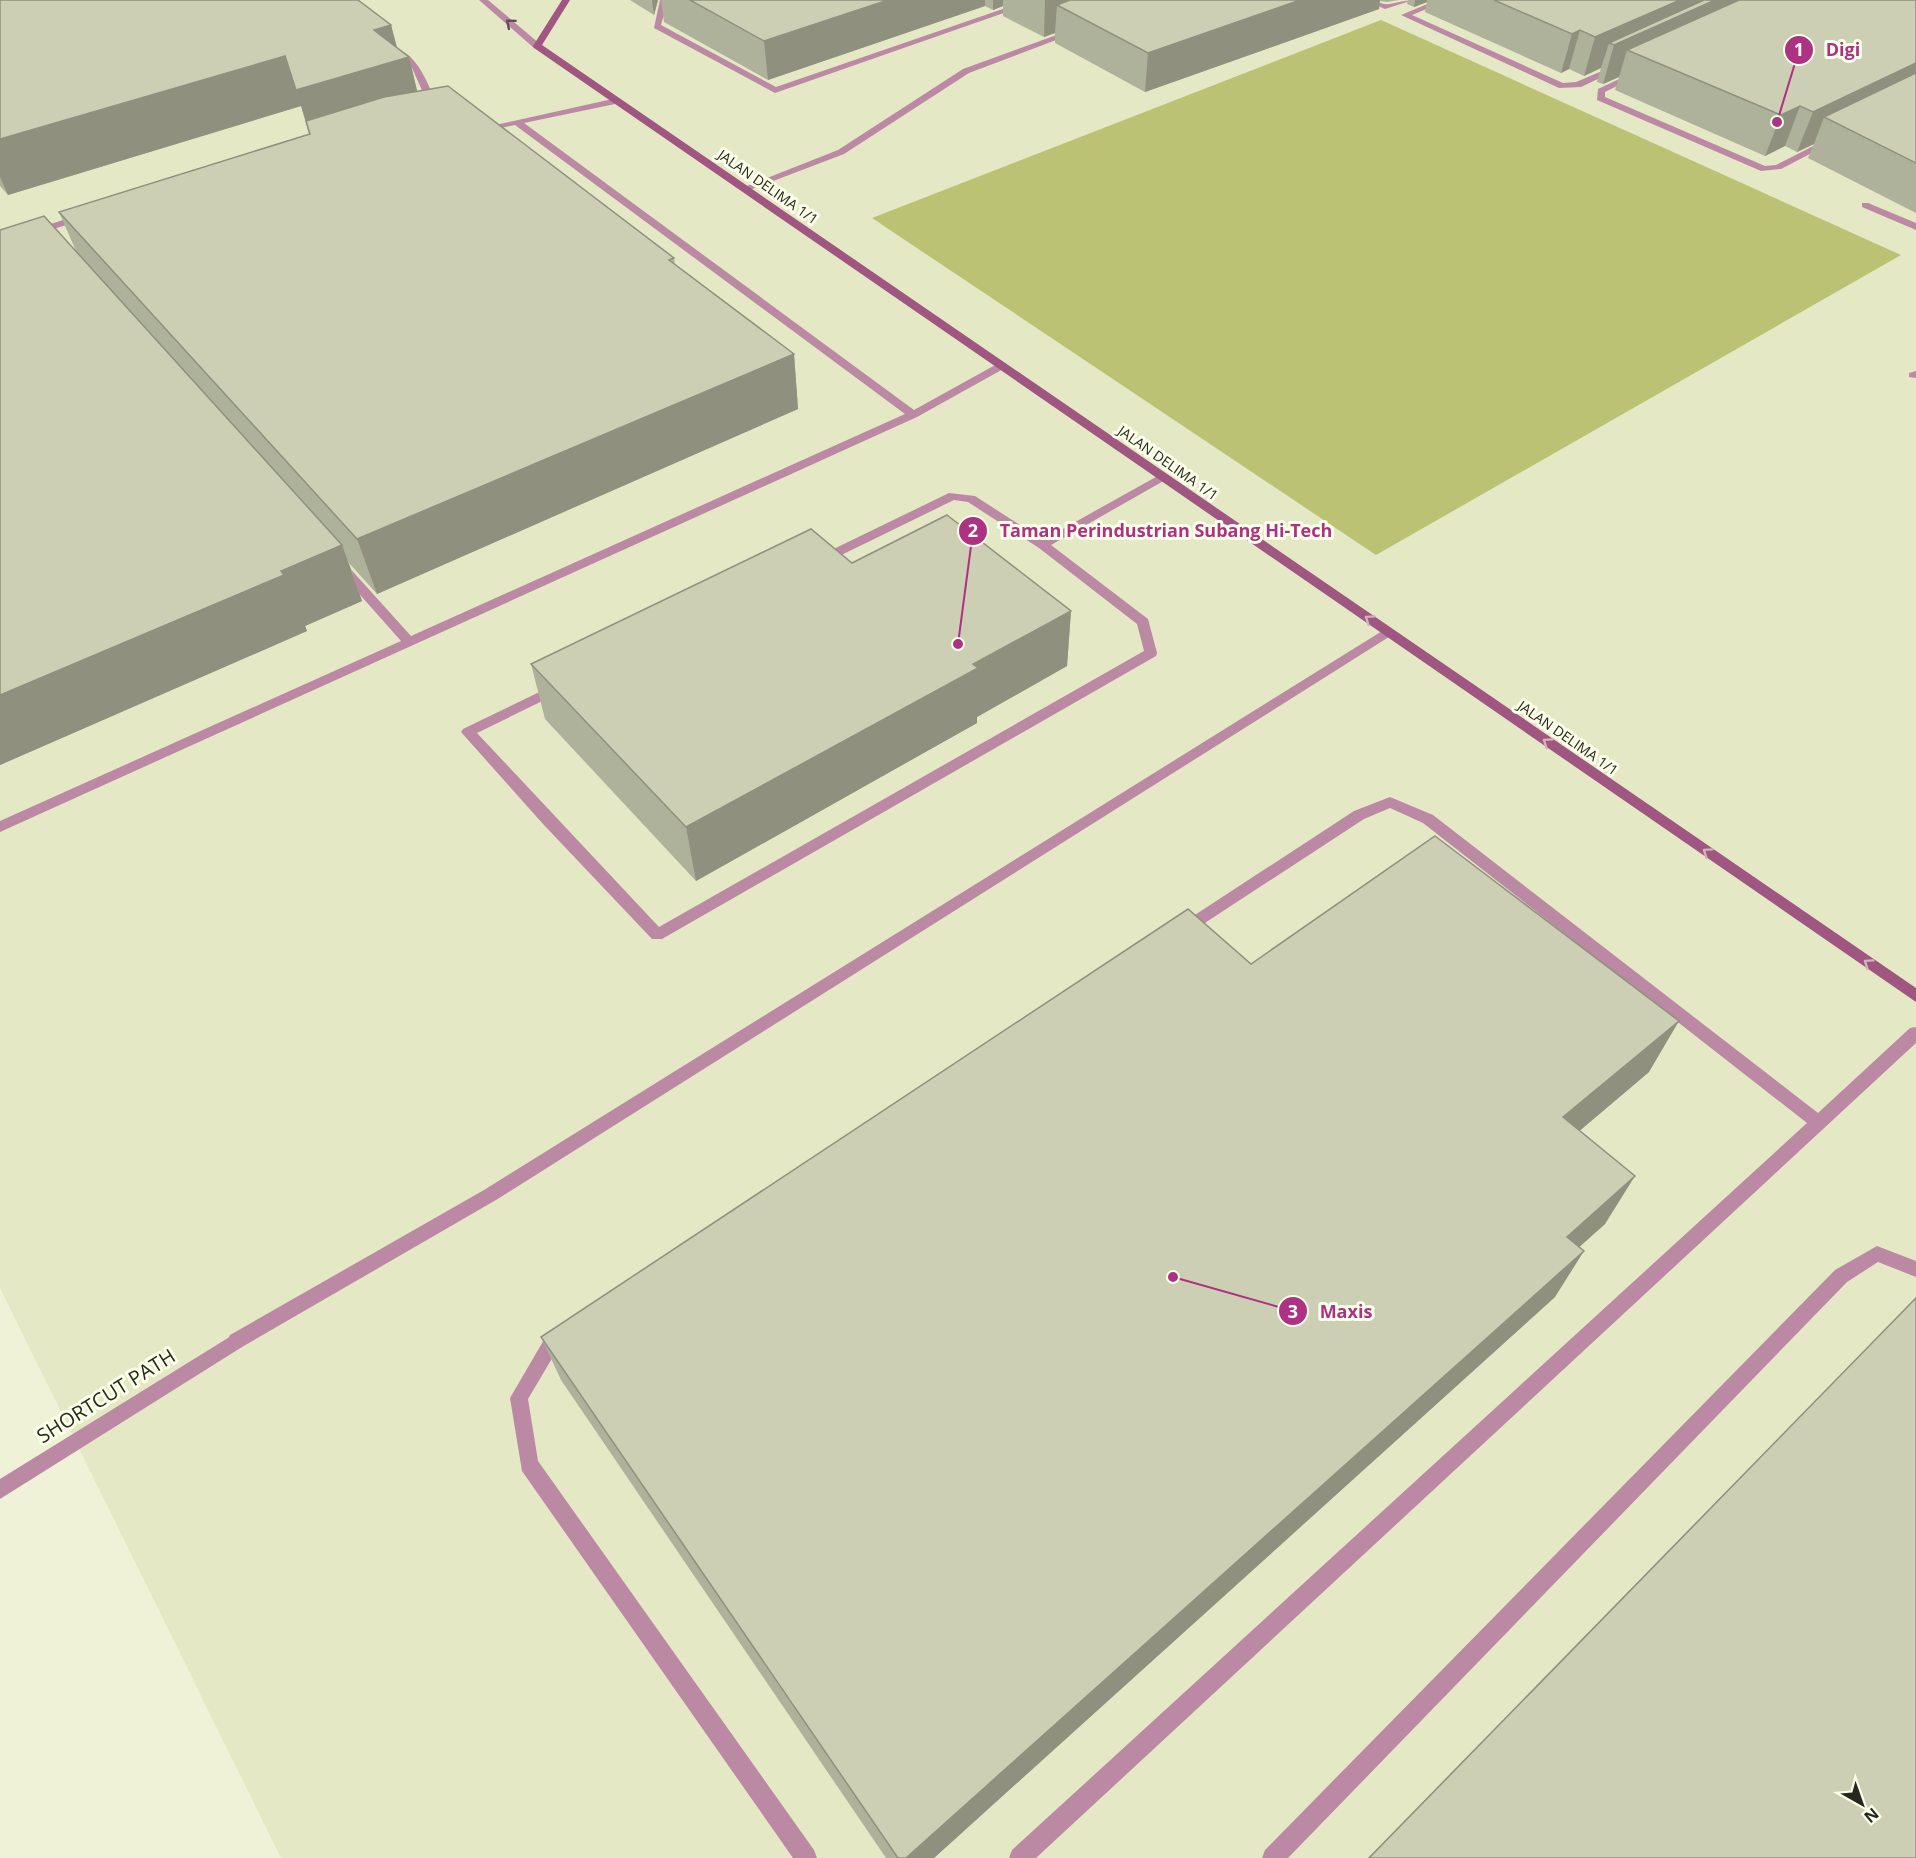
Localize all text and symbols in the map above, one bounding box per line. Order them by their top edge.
one-way arrow [506,19,517,30]
callout: Digi [1784,32,1872,68]
text: 1 [1794,37,1804,61]
text: Digi [1826,37,1860,61]
street label: JALAN DELIMA 1/1 [713,144,822,228]
street label: JALAN DELIMA 1/1 [1113,420,1222,504]
callout: Taman Perindustrian Subang Hi-Tech [958,513,1345,549]
text: 2 [968,518,978,542]
text: Taman Perindustrian Subang Hi-Tech [1000,518,1332,542]
one-way arrow [1364,615,1375,626]
street label: JALAN DELIMA 1/1 [1513,695,1622,779]
one-way arrow [1542,738,1553,749]
one-way arrow [1703,848,1714,859]
one-way arrow [1863,959,1874,970]
callout: Maxis [1278,1293,1384,1329]
text: 3 [1288,1299,1298,1323]
text: Maxis [1320,1299,1372,1323]
street label: SHORTCUT PATH [31,1342,180,1449]
north arrow [1832,1774,1892,1834]
text: N [1860,1803,1884,1828]

